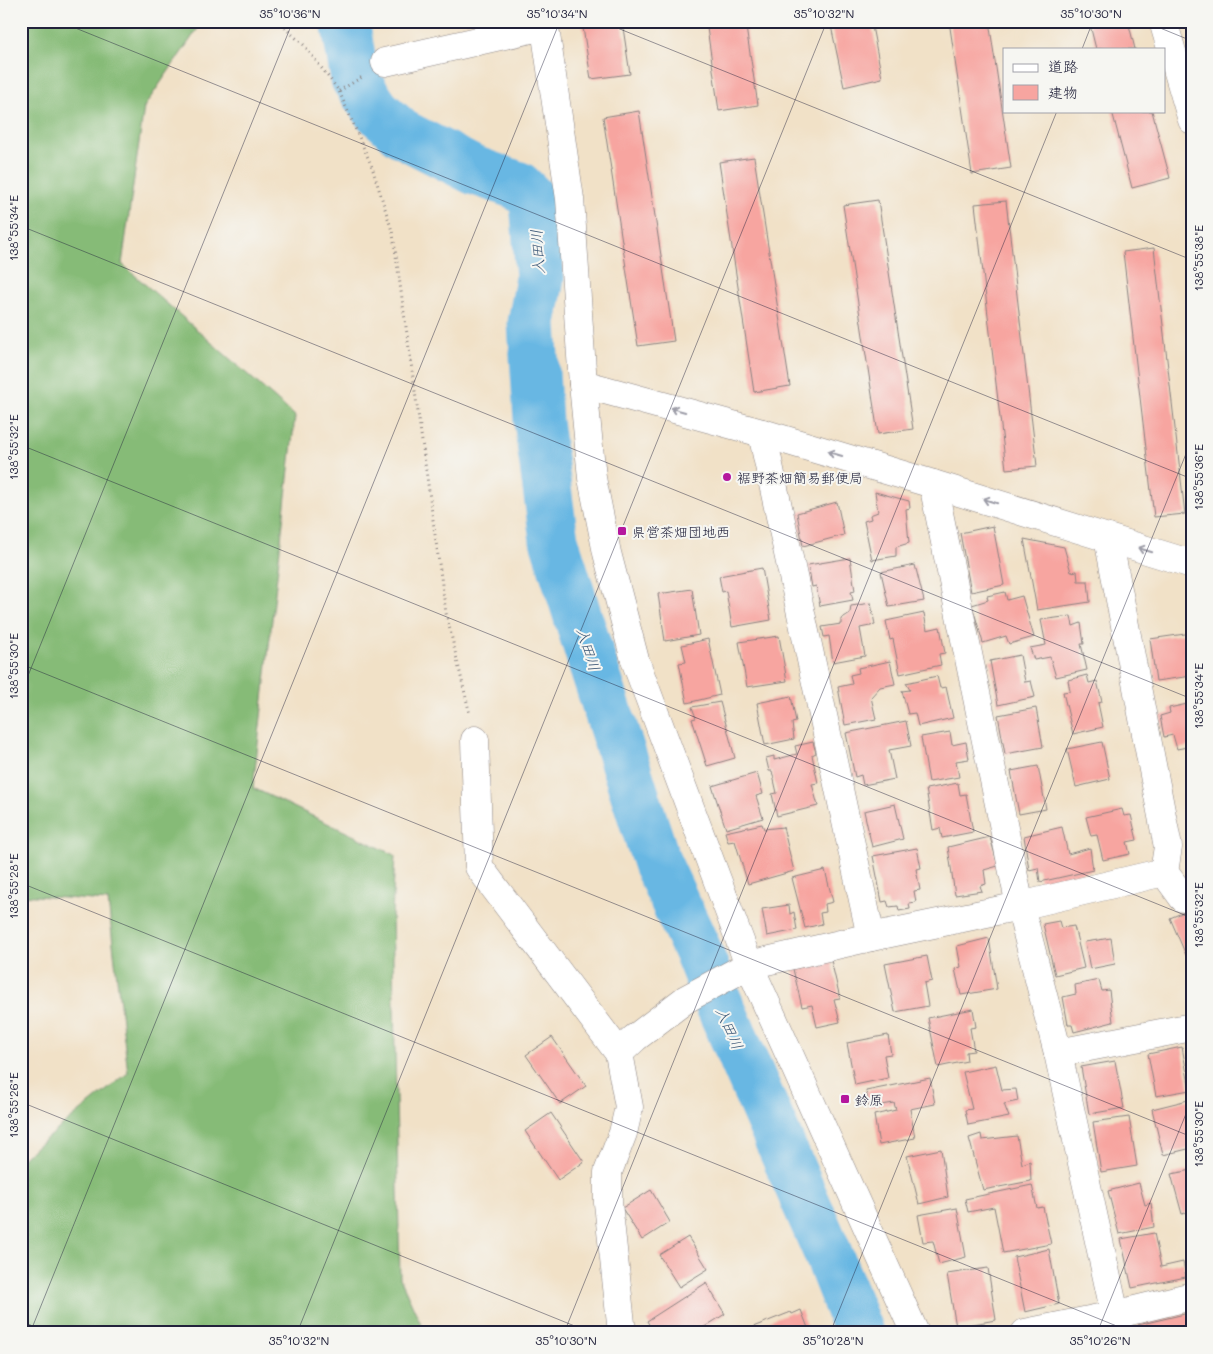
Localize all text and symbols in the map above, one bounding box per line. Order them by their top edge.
text: 35°10'36"N [259,5,321,21]
text: 35°10'34"N [526,5,588,21]
text: 35°10'32"N [794,5,854,21]
text: 35°10'30"N [1060,5,1122,21]
legend [1003,48,1166,112]
text: 道路 [1048,56,1078,76]
text: 建物 [1048,82,1078,102]
text: 138°55'34"E [5,195,21,261]
text: 138°55'38"E [1190,225,1206,291]
water label: 入田川 [525,229,549,275]
one-way arrow [671,405,687,415]
text: 138°55'32"E [5,414,21,480]
text: 138°55'36"E [1190,444,1206,510]
one-way arrow [827,449,843,459]
place label: 裾野茶畑簡易郵便局 [737,468,863,487]
marker: 裾野茶畑簡易郵便局 [721,471,733,483]
one-way arrow [982,496,998,506]
place label: 県営茶畑団地西 [632,522,730,541]
marker: 県営茶畑団地西 [616,525,628,537]
one-way arrow [1138,544,1154,554]
water label: 入田川 [573,625,605,673]
text: 138°55'30"E [5,633,21,699]
text: 138°55'34"E [1190,663,1206,729]
text: 138°55'28"E [5,853,21,919]
text: 138°55'32"E [1190,882,1206,948]
water label: 入田川 [712,1003,748,1053]
text: 138°55'26"E [5,1072,21,1138]
place label: 鈴原 [855,1090,883,1109]
marker: 鈴原 [839,1093,851,1105]
text: 138°55'30"E [1190,1101,1206,1167]
text: 35°10'32"N [269,1332,329,1348]
text: 35°10'30"N [535,1332,597,1348]
text: 35°10'28"N [802,1332,864,1348]
text: 35°10'26"N [1069,1332,1131,1348]

